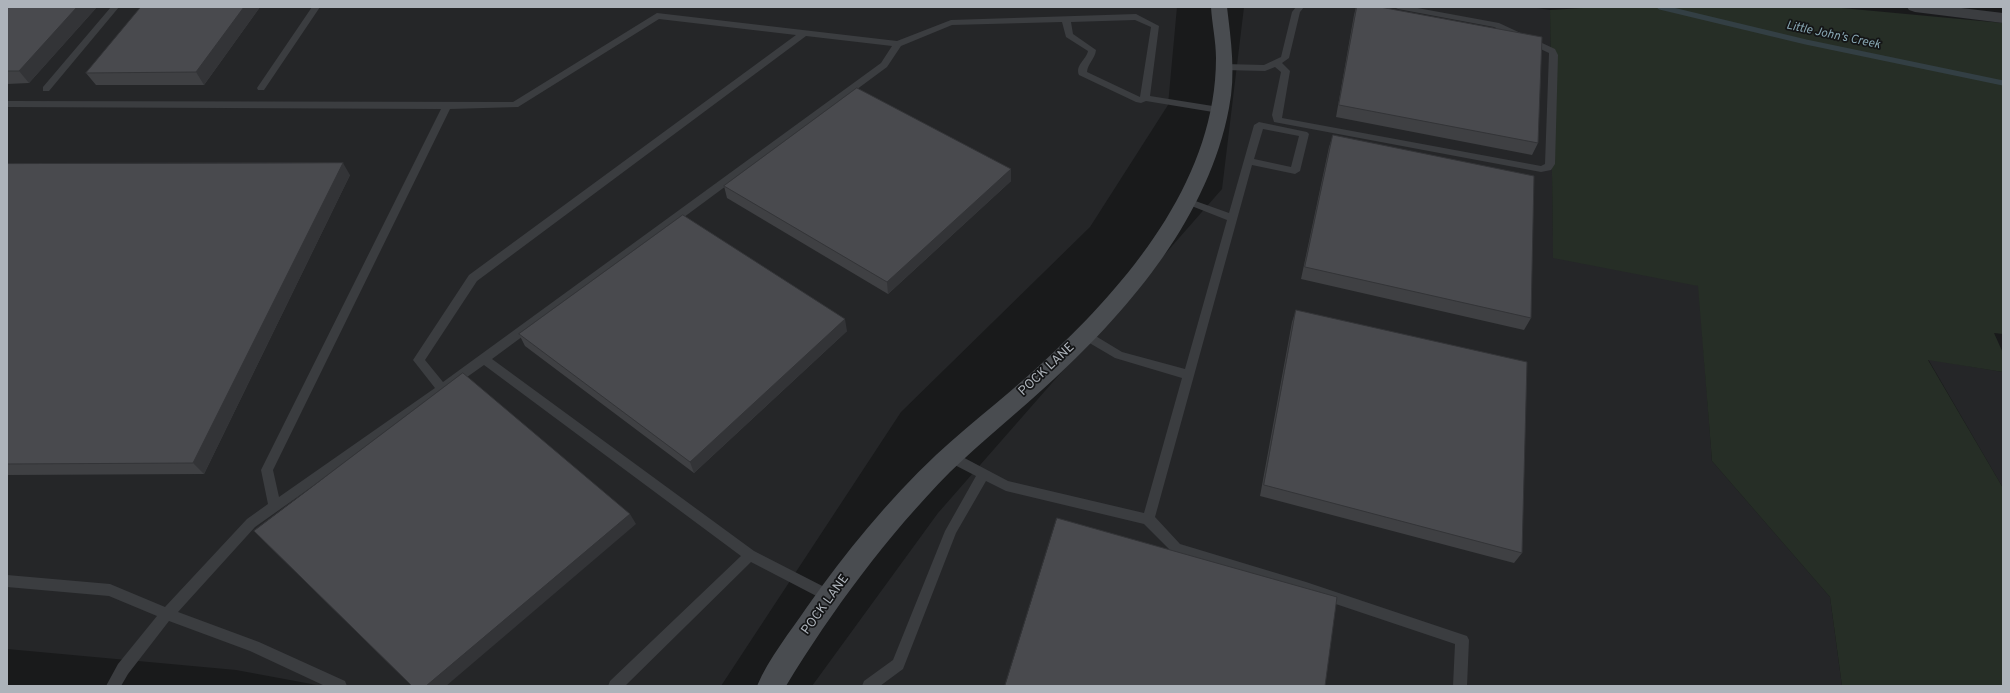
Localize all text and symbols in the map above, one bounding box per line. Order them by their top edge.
water label: Little John's Creek [1785,19,1881,53]
street label: POCK LANE [1016,340,1078,400]
street label: POCK LANE [799,572,853,638]

